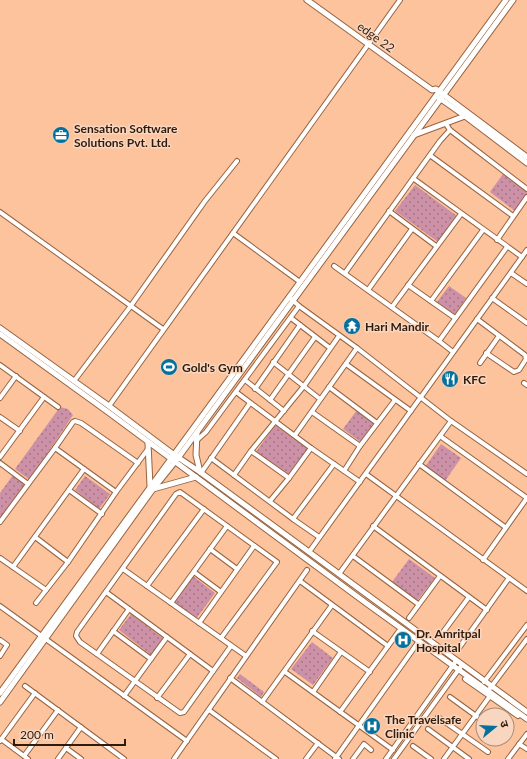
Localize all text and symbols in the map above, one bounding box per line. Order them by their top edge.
street label: edge 22 [354,18,398,56]
place label: Sensation Software Solutions Pvt. Ltd. [74,121,178,150]
office icon: Sensation Software Solutions Pvt. Ltd. [51,125,71,145]
temple icon: Hari Mandir [342,316,362,336]
place label: Hari Mandir [365,319,430,334]
sports icon: Gold's Gym [159,357,179,377]
place label: Gold's Gym [182,360,243,375]
restaurant icon: KFC [440,369,460,389]
place label: KFC [463,372,486,387]
place label: Dr. Amritpal Hospital [416,626,481,655]
hospital icon: Dr. Amritpal Hospital [393,630,413,650]
north arrow [475,707,515,747]
place label: The Travelsafe Clinic [385,712,462,741]
hospital icon: The Travelsafe Clinic [362,716,382,736]
text: उ [498,719,512,729]
scale bar [14,721,125,747]
text: 200 m [20,727,54,742]

